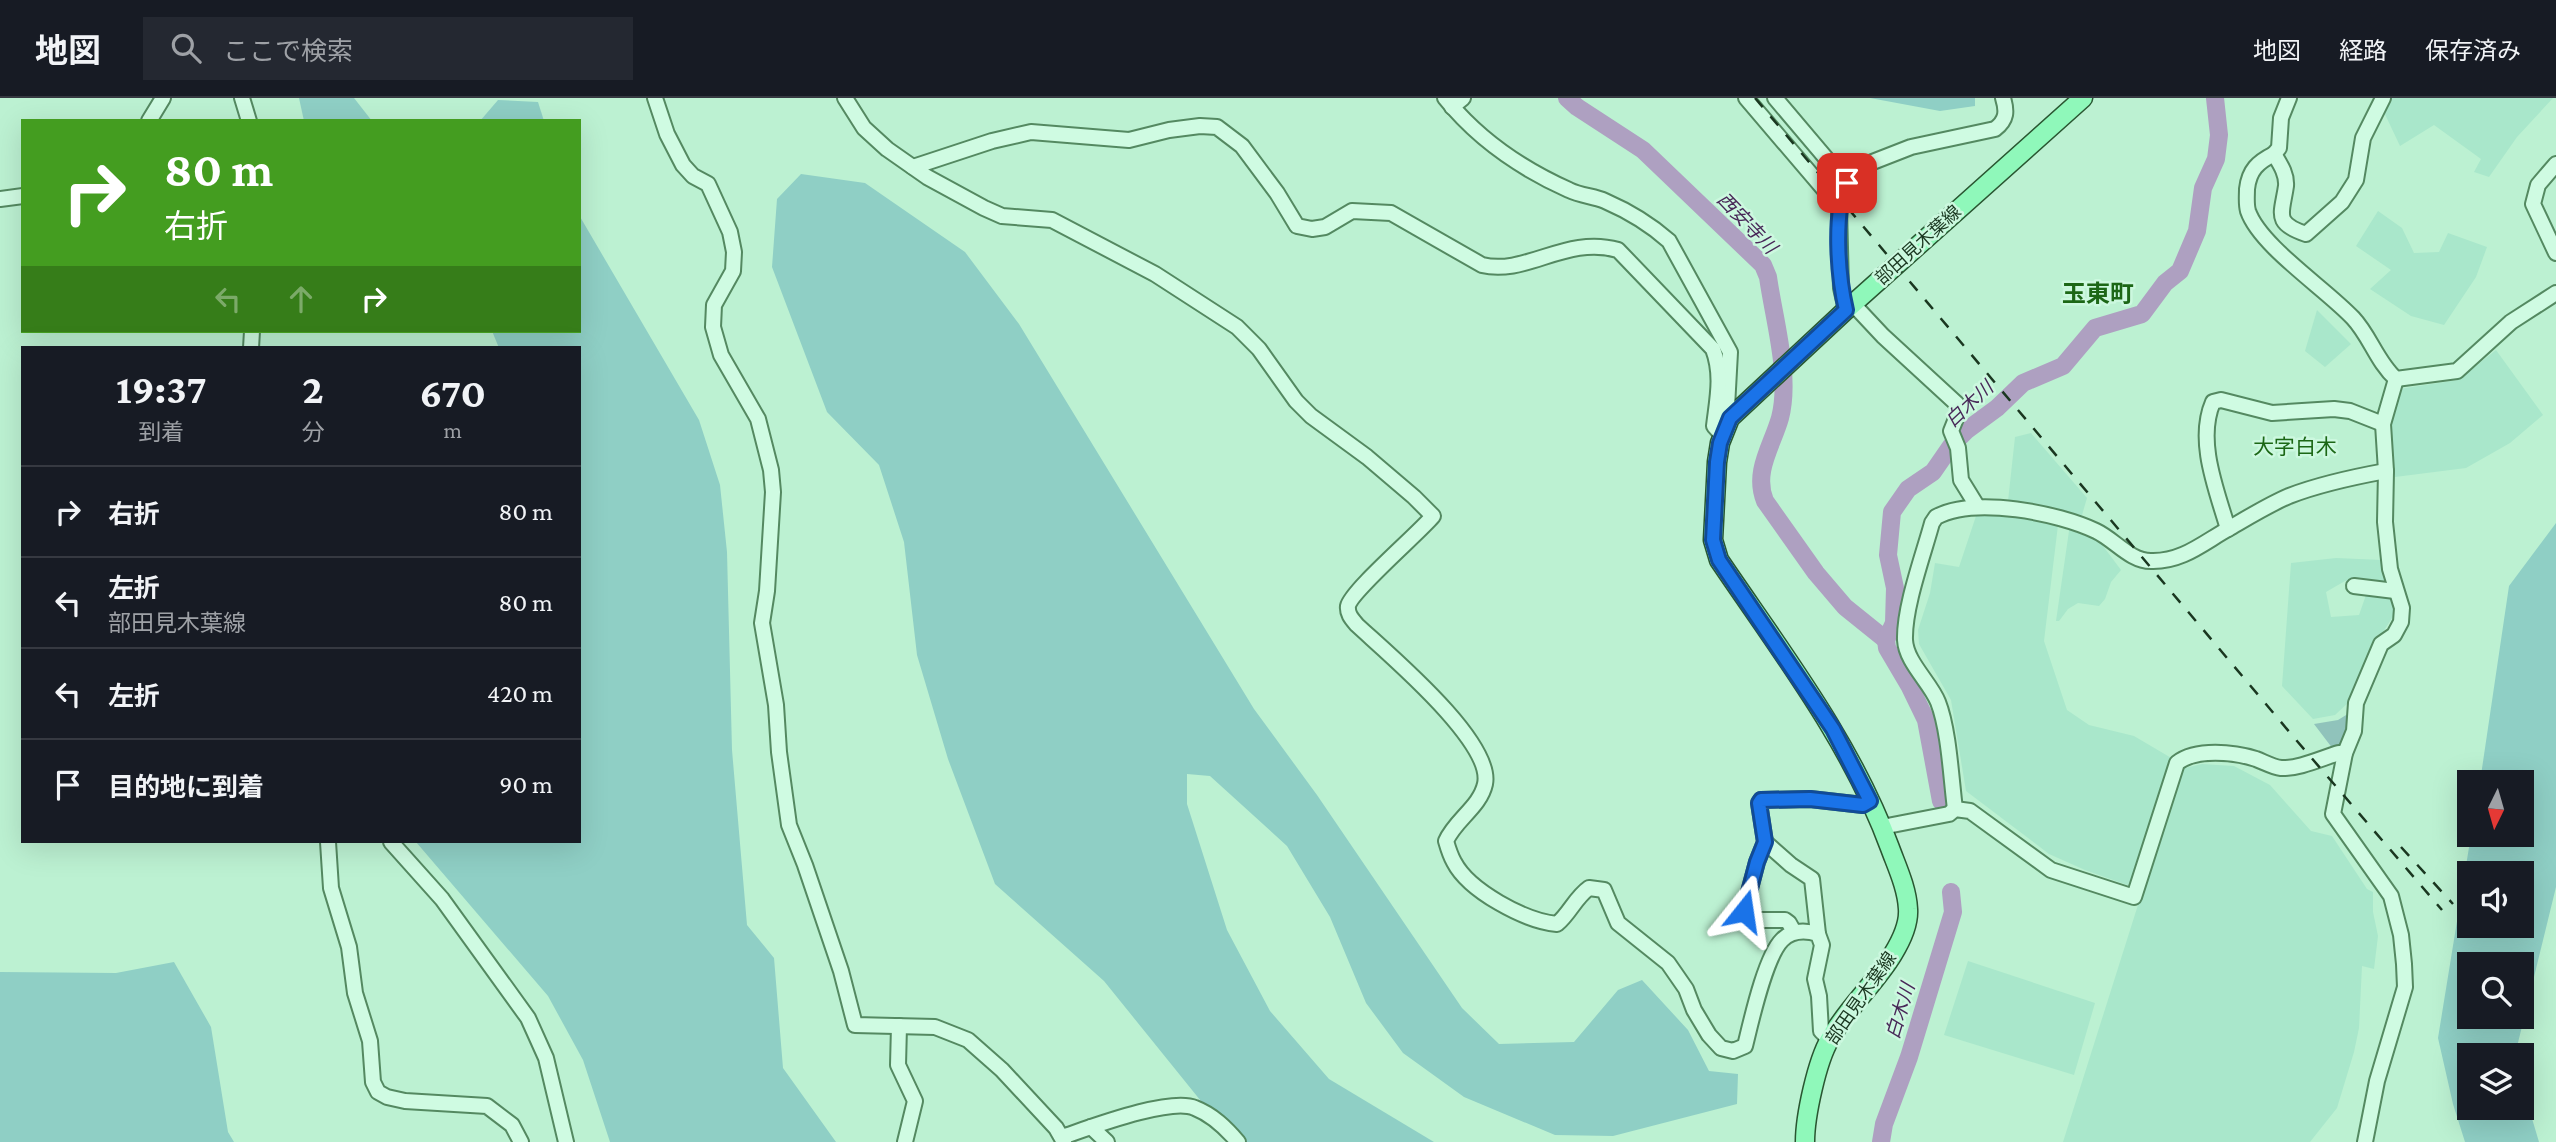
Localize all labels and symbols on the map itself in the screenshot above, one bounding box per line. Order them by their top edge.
pin [1817,153,1877,213]
water label: 西安寺川 [1713,188,1782,259]
street label: 部田見木葉線 [1871,201,1965,289]
district label: 玉東町 [2062,280,2134,307]
water label: 白木川 [1941,376,1998,431]
district label: 大字白木 [2253,435,2337,459]
north arrow [2457,770,2534,847]
position arrow [1707,874,1781,948]
street label: 部田見木葉線 [1822,948,1900,1048]
water label: 白木川 [1882,979,1919,1041]

